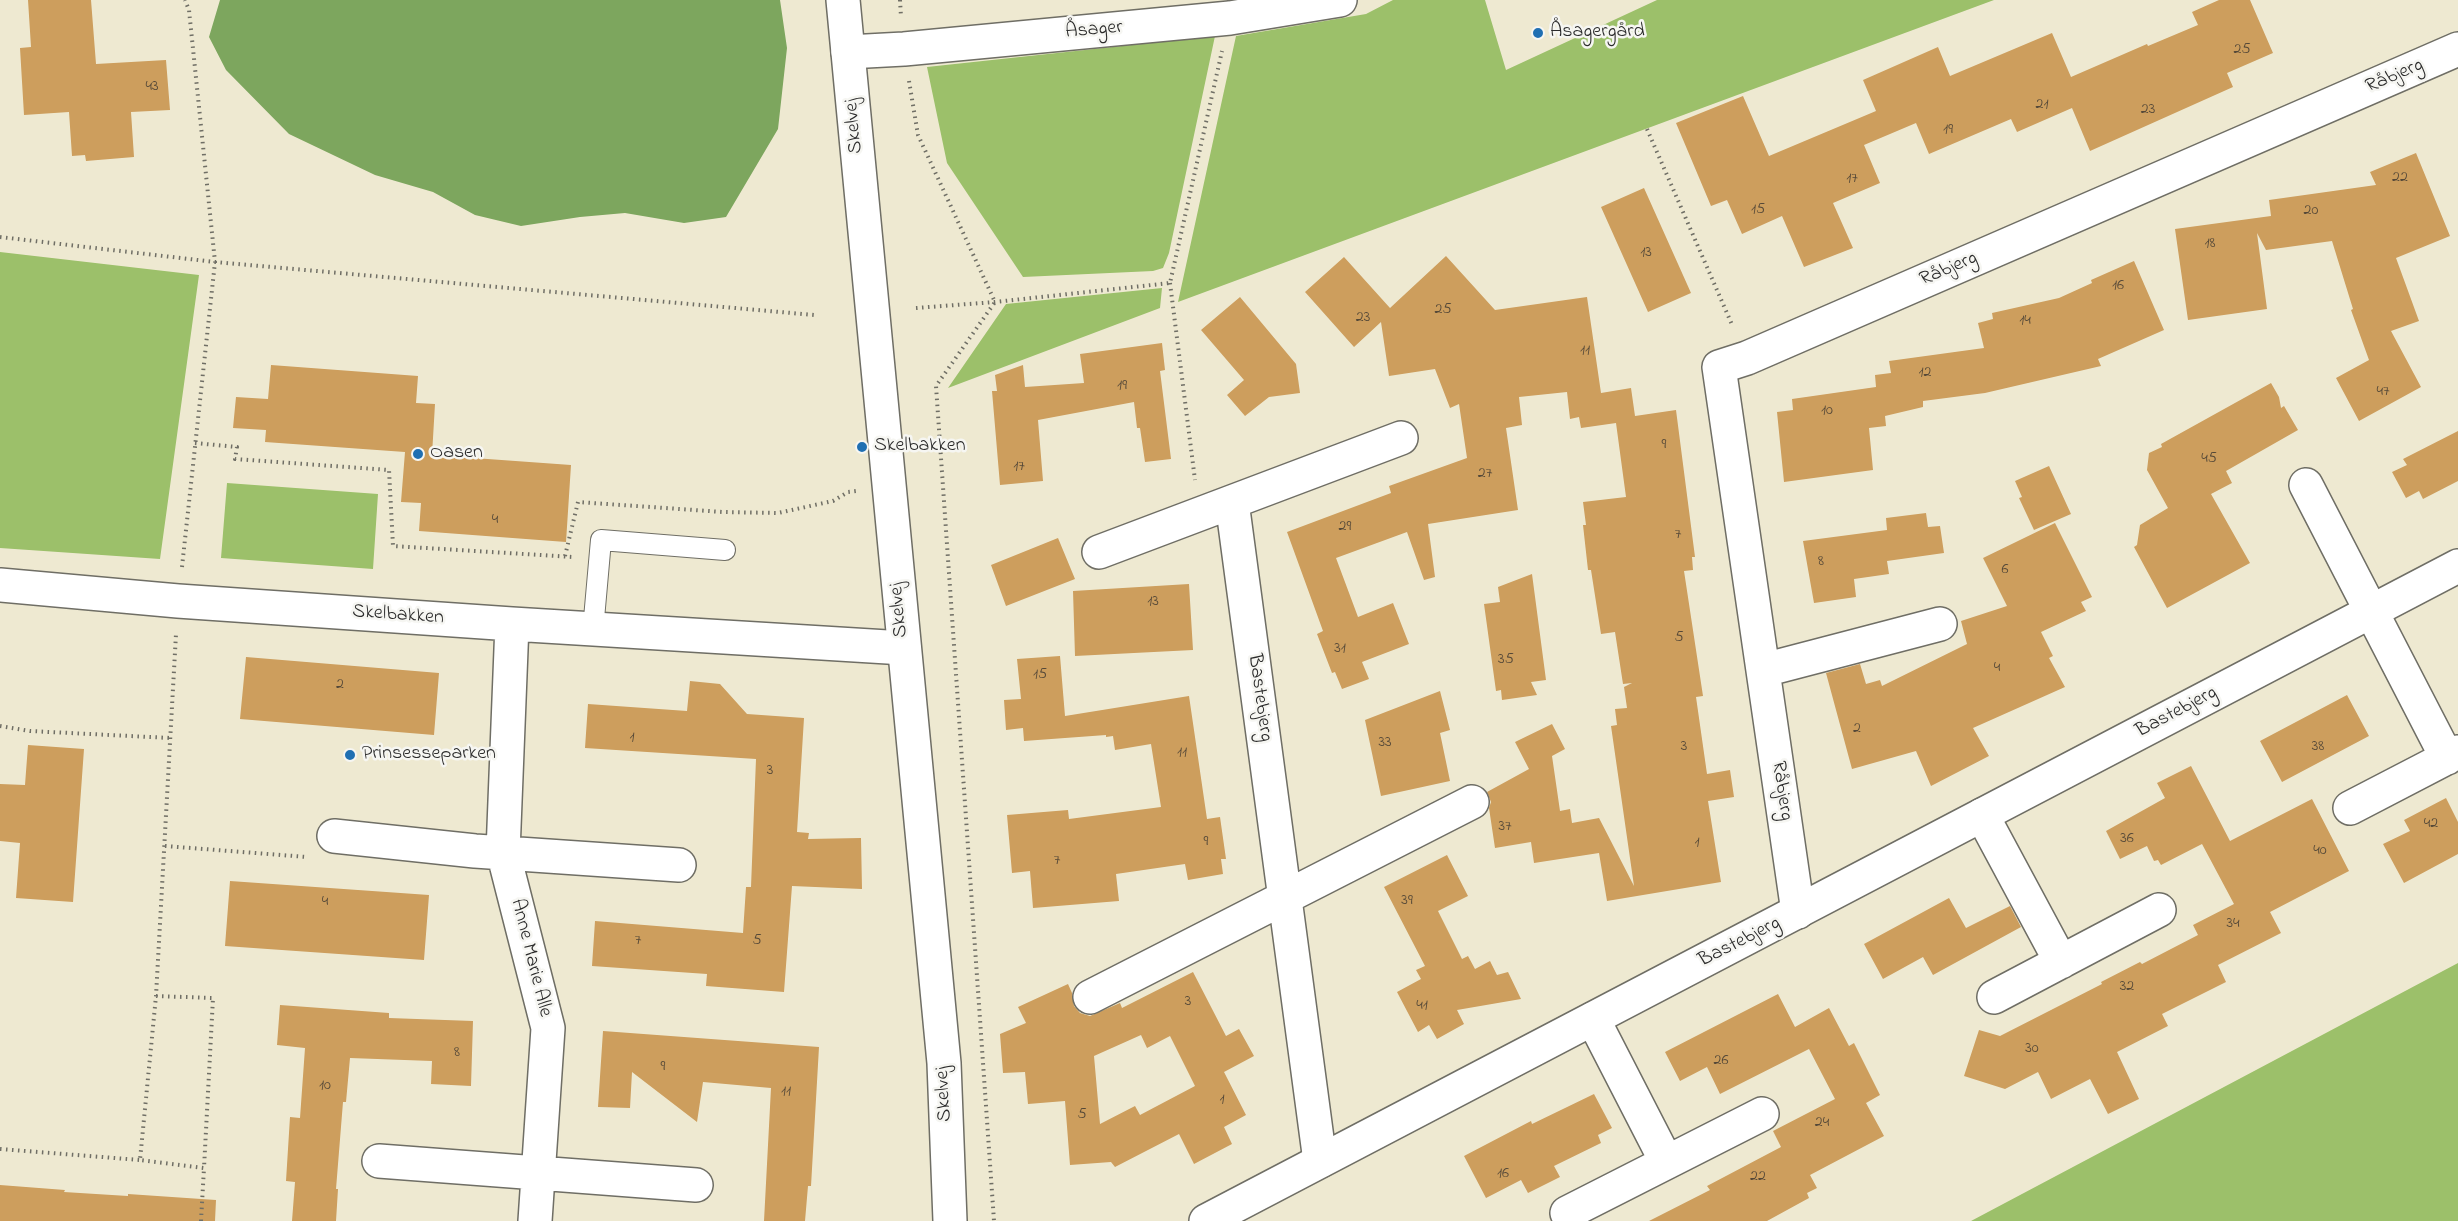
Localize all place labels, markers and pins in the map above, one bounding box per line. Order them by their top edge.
place label: Åsagergård [1550,21,1645,45]
marker: Åsagergård [1531,26,1545,40]
place label: Skelbakken [874,435,966,459]
marker: Skelbakken [855,440,869,454]
place label: Oasen [430,442,483,466]
marker: Oasen [411,447,425,461]
place label: Prinsesseparken [362,743,496,767]
marker: Prinsesseparken [343,748,357,762]

